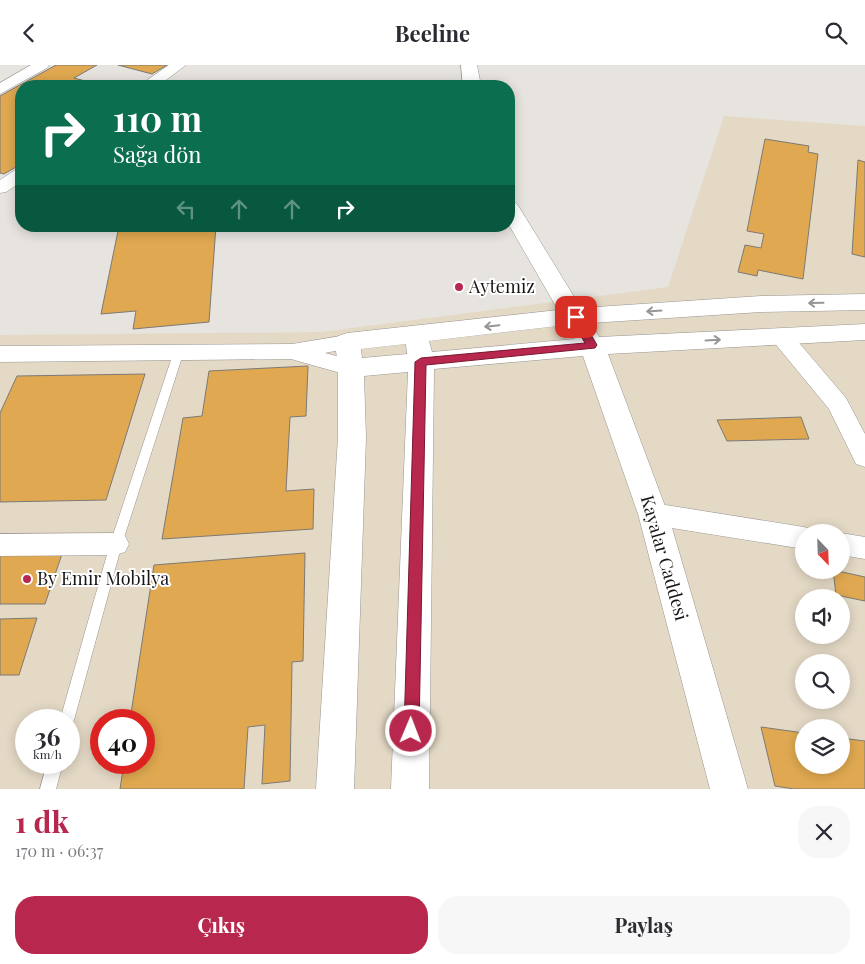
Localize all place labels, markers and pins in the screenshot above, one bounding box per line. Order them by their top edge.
place label: Aytemiz [468,274,535,298]
marker: Aytemiz [453,281,465,293]
pin [555,296,597,338]
place label: By Emir Mobilya [37,566,169,590]
marker: By Emir Mobilya [21,573,33,585]

